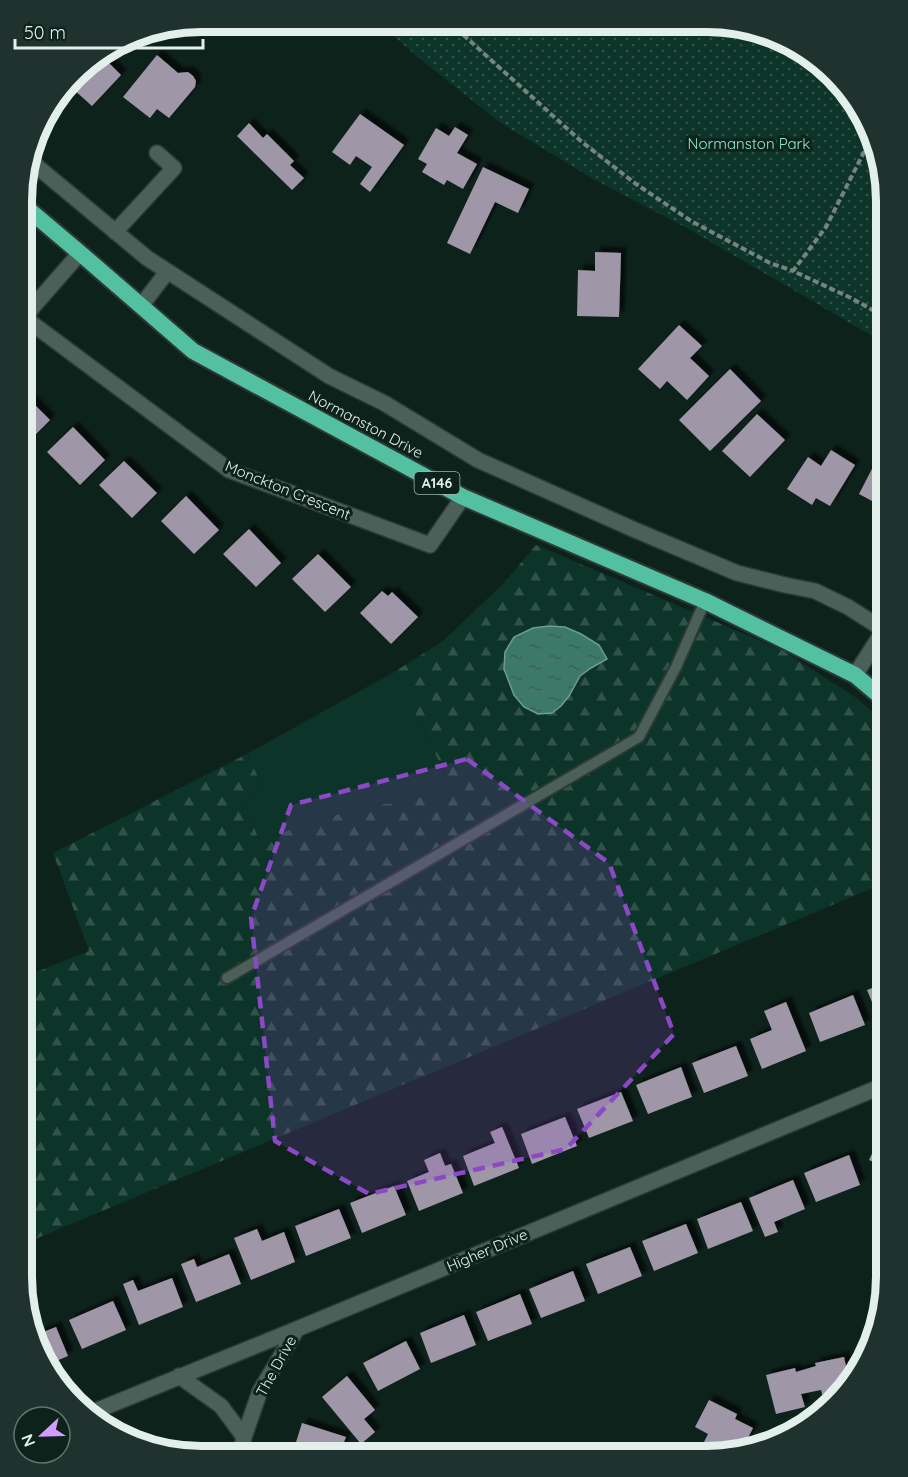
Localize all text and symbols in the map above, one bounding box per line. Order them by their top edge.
scale bar [15,12,202,50]
text: 50 m [24,21,66,44]
park label: Normanston Park [688,134,810,153]
street label: Normanston Drive [305,386,427,462]
street label: Monckton Crescent [223,456,353,524]
road number: A146 [414,472,460,494]
street label: Higher Drive [444,1224,530,1276]
street label: The Drive [252,1332,300,1400]
north arrow [12,1405,72,1465]
text: N [17,1431,40,1450]

